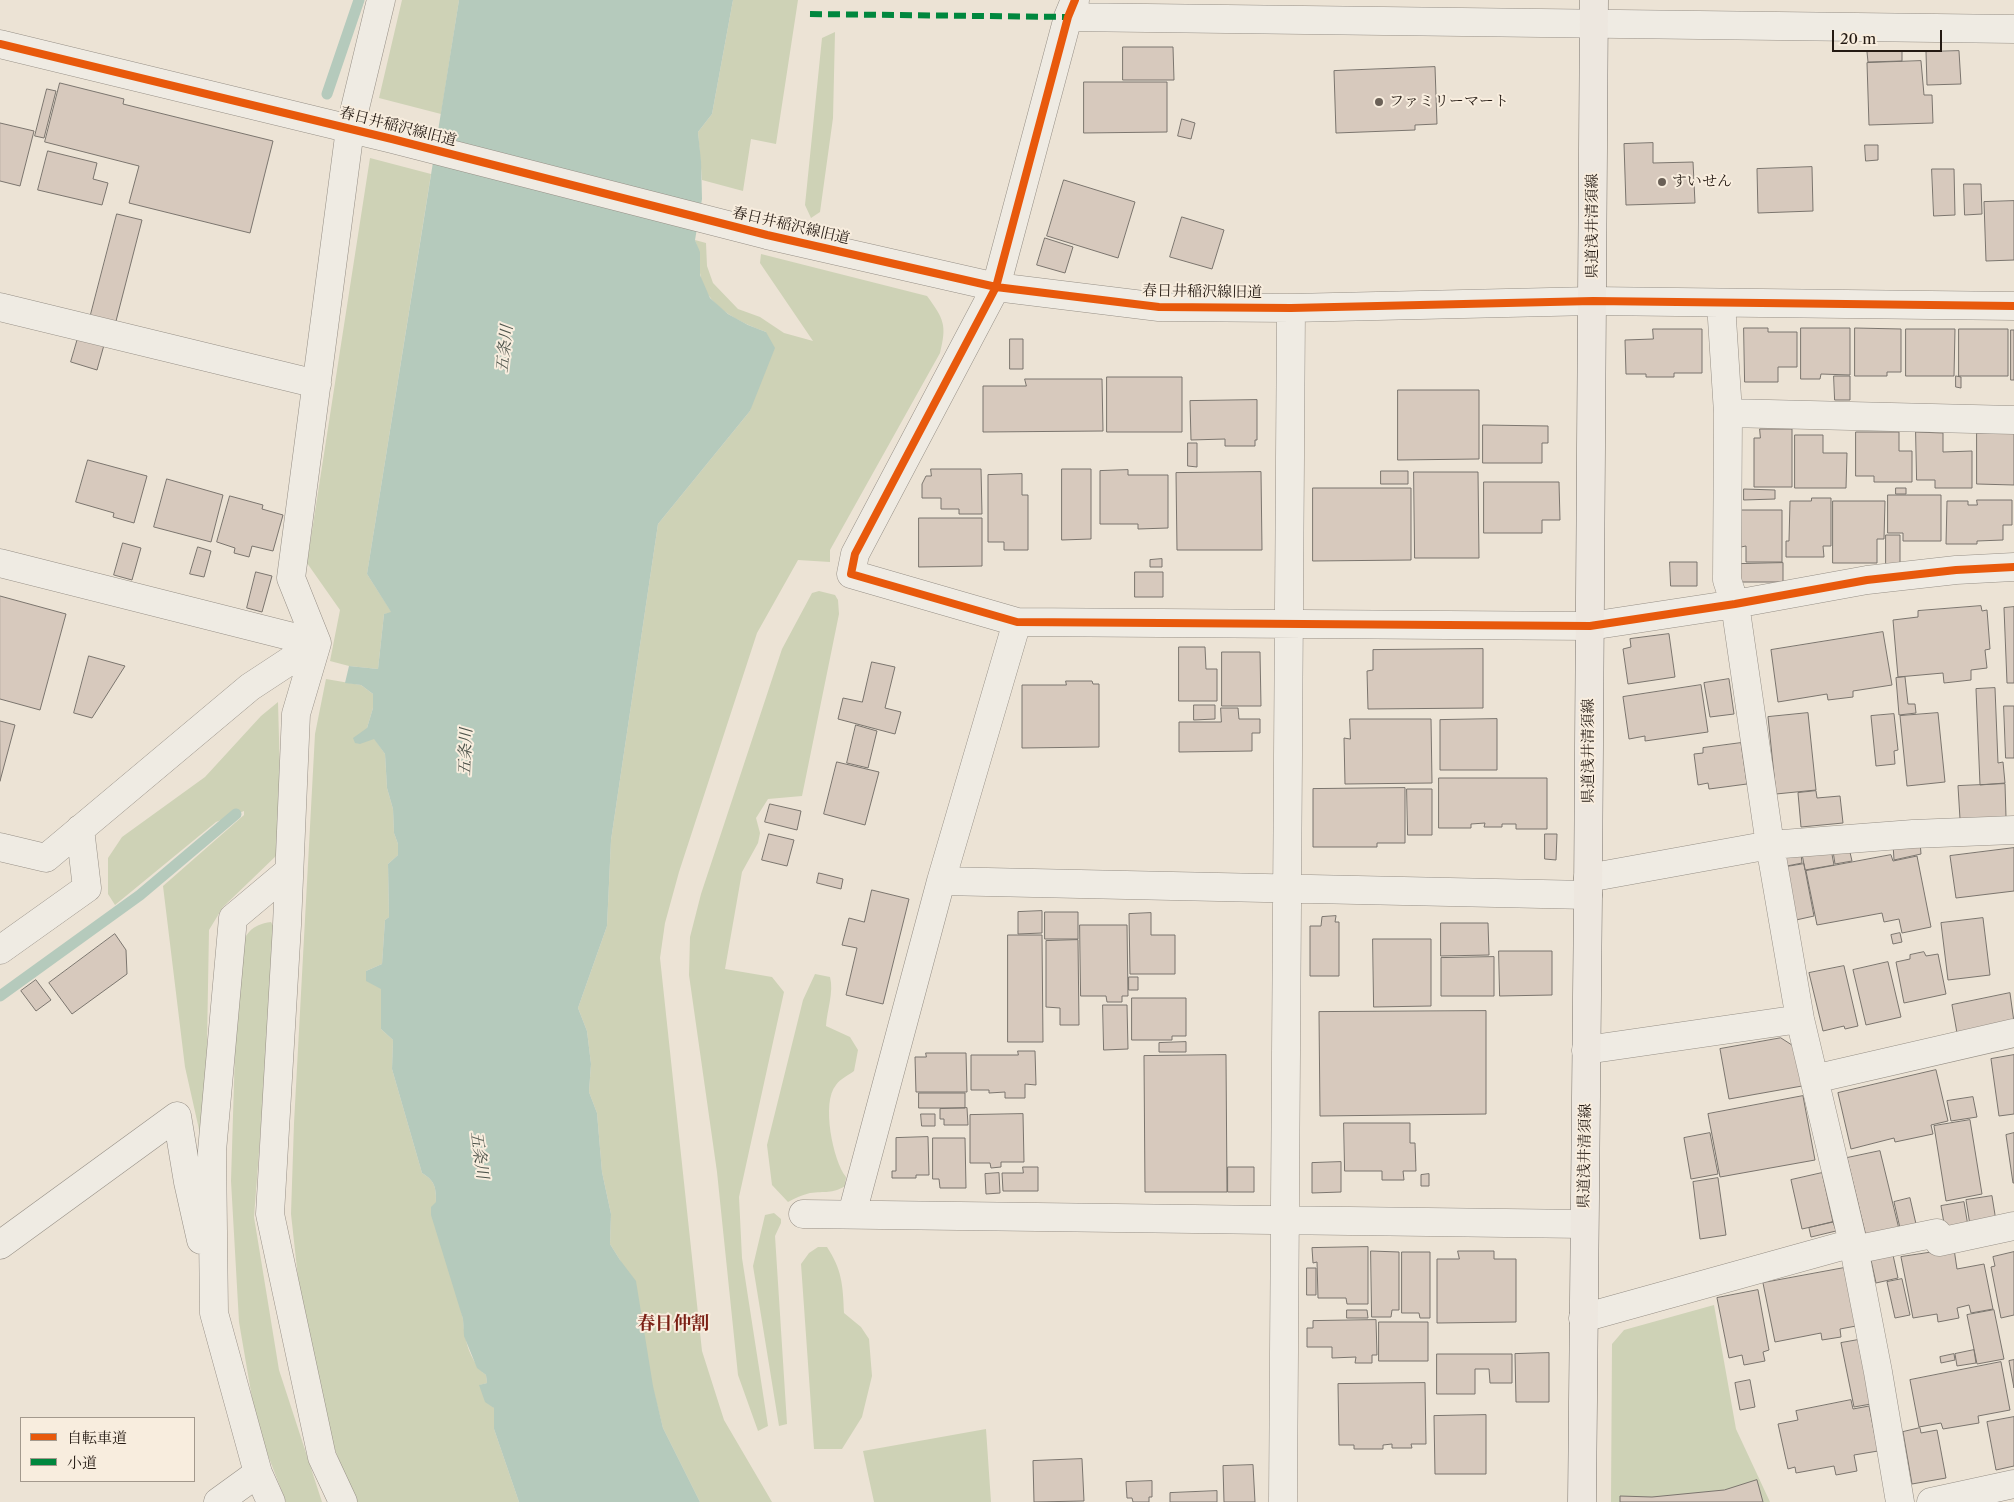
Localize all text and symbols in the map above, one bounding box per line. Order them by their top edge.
scale bar [1834,20,1944,52]
text: 20 m [1840,29,1876,48]
place label: ファミリーマート [1389,93,1509,111]
marker: ファミリーマート [1373,96,1385,108]
street label: 春日井稲沢線旧道 [338,104,458,150]
place label: すいせん [1672,173,1732,191]
street label: 県道浅井清須線 [1584,174,1602,278]
marker: すいせん [1656,176,1668,188]
street label: 春日井稲沢線旧道 [731,204,851,248]
street label: 春日井稲沢線旧道 [1142,282,1262,302]
water label: 五条川 [493,324,517,374]
street label: 県道浅井清須線 [1580,699,1598,803]
water label: 五条川 [456,728,476,776]
street label: 県道浅井清須線 [1575,1103,1595,1209]
water label: 五条川 [466,1130,492,1180]
district label: 春日仲割 [637,1313,709,1335]
legend [20,1417,195,1482]
text: 自転車道 [67,1428,127,1447]
text: 小道 [67,1453,97,1472]

